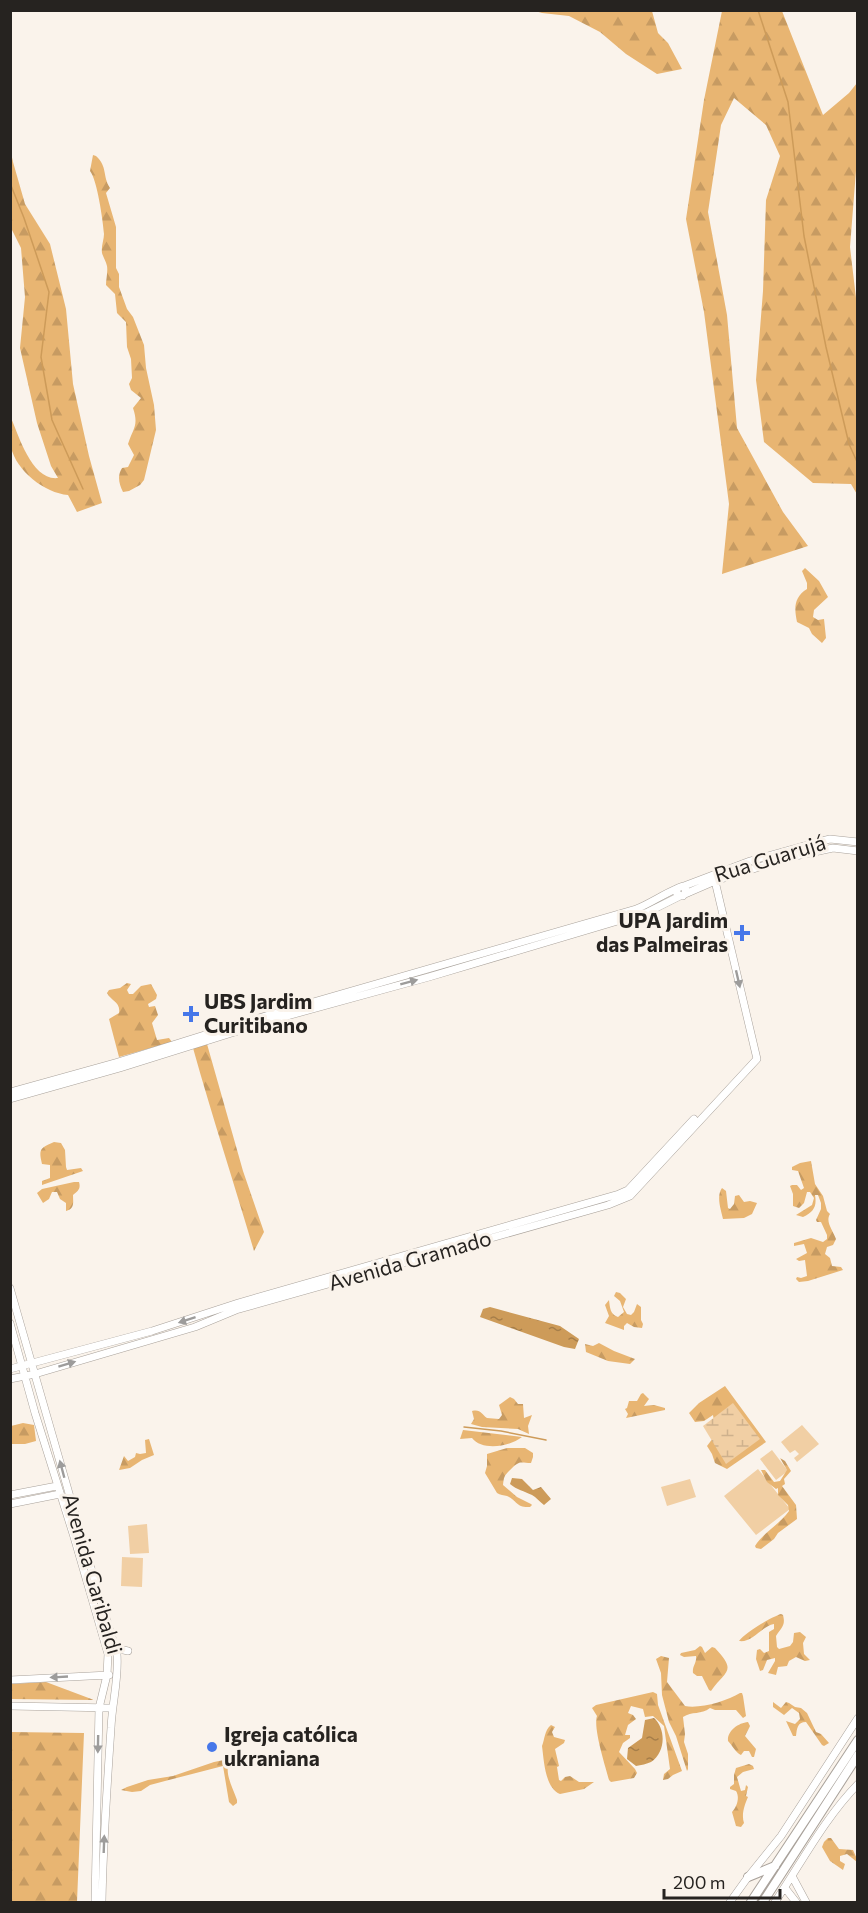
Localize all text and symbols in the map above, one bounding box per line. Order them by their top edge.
street label: Rua Guarujá [711,829,828,886]
place label: UPA Jardim das Palmeiras [596,907,728,956]
marker: UPA Jardim das Palmeiras [733,924,751,942]
one-way arrow [734,970,743,989]
one-way arrow [400,977,418,987]
place label: UBS Jardim Curitibano [204,988,312,1037]
marker: UBS Jardim Curitibano [182,1005,200,1023]
street label: Avenida Gramado [325,1224,494,1295]
one-way arrow [178,1316,196,1325]
one-way arrow [58,1359,76,1368]
one-way arrow [57,1460,66,1478]
street label: Avenida Garibaldi [59,1490,128,1657]
one-way arrow [49,1673,68,1682]
place label: Igreja católica ukraniana [224,1721,358,1770]
one-way arrow [93,1735,103,1754]
marker: Igreja católica ukraniana [205,1740,219,1754]
one-way arrow [99,1835,109,1854]
scale bar [664,1862,780,1900]
text: 200 m [673,1871,726,1893]

